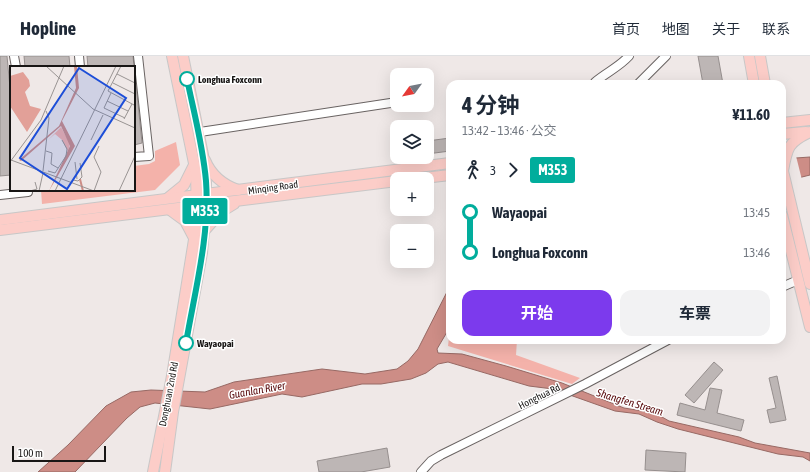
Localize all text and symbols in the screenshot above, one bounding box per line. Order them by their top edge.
text: Hopline [20,17,76,39]
text: 首页 [612,21,640,37]
text: 地图 [662,21,690,37]
text: 关于 [712,21,740,37]
text: 联系 [762,21,790,37]
inset map [10,66,135,191]
north arrow [390,68,434,112]
map controls [390,68,434,268]
marker: Longhua Foxconn [179,71,195,87]
place label: Longhua Foxconn [198,74,262,85]
text: 4 分钟 [462,92,519,118]
text: ¥11.60 [732,106,770,123]
button: layers [390,120,434,164]
text: 13:42 – 13:46 · 公交 [462,123,557,138]
icon: walk [462,159,484,181]
icon: forward [502,159,524,181]
text: M353 [538,162,567,178]
text: 3 [490,163,496,178]
button: + [390,172,434,216]
street label: Minqing Road [247,178,299,196]
line badge: M353 [177,198,233,224]
text: M353 [190,203,220,219]
text: Wayaopai [492,204,547,221]
text: 13:45 [743,205,770,220]
button: − [390,224,434,268]
text: Longhua Foxconn [492,244,588,261]
text: 13:46 [743,245,770,260]
button: 开始 [462,290,612,336]
button: 车票 [620,290,770,336]
marker: Wayaopai [178,335,194,351]
place label: Wayaopai [196,338,234,349]
street label: Donghuan 2nd Rd [157,361,180,427]
water label: Guanlan River [228,379,287,401]
street label: Honghua Rd [517,382,562,411]
water label: Shangfen Stream [594,386,665,418]
scale bar [12,444,106,463]
text: 100 m [18,447,43,459]

